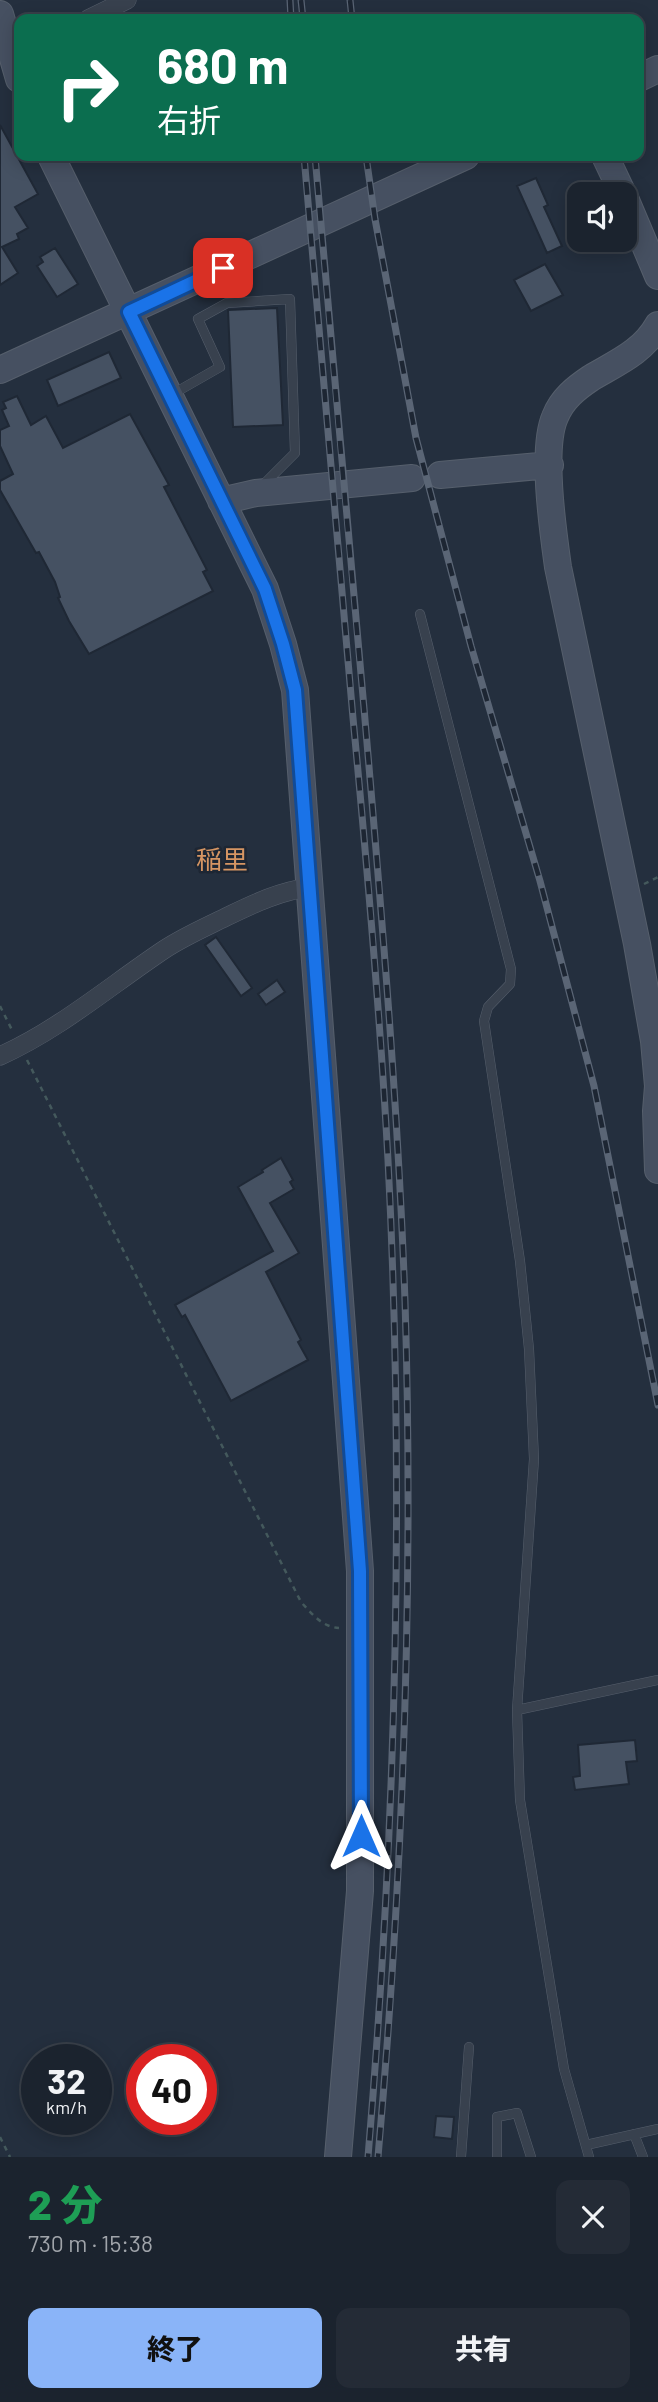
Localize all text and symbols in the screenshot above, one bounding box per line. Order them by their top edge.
text: 680 m [157,35,288,94]
icon: right [42,42,133,133]
text: 右折 [157,100,221,138]
map controls [567,182,637,252]
button: sound [567,182,637,252]
pin [193,238,253,298]
icon: arrive [204,249,242,287]
district label: 稲里 [196,843,248,874]
position arrow [324,1799,398,1873]
speed limit sign: 40 [126,2044,217,2135]
text: 32 [47,2059,86,2101]
text: km/h [46,2096,87,2118]
text: 2 分 [28,2178,102,2228]
button: close [556,2180,630,2254]
text: 730 m · 15:38 [28,2229,153,2257]
button: 終了 [28,2308,322,2388]
button: 共有 [336,2308,630,2388]

